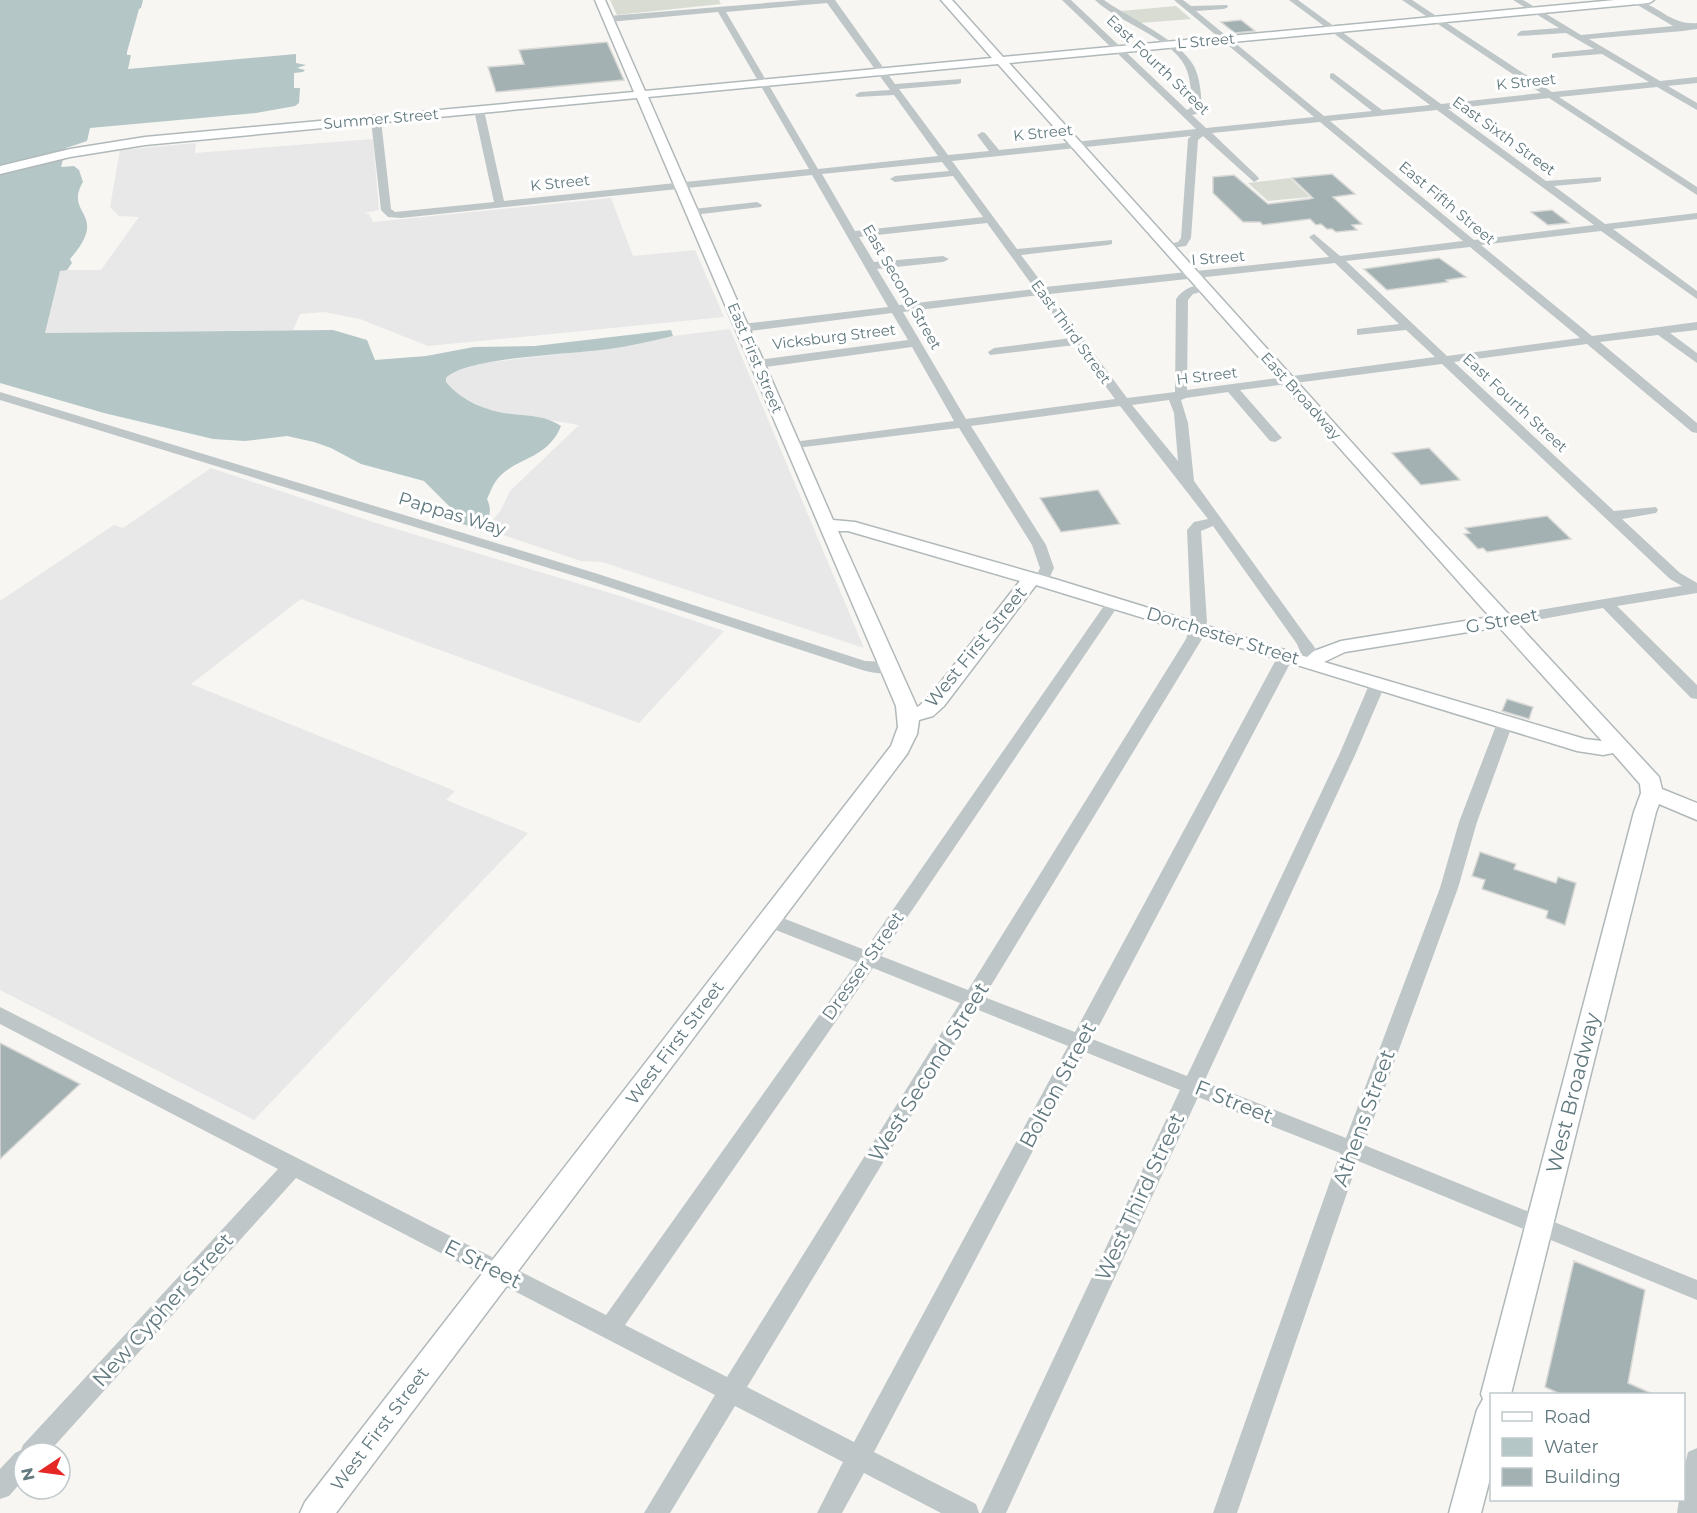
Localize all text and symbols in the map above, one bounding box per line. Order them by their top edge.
street label: East Fourth Street [1103,10,1214,119]
street label: L Street [1176,29,1236,52]
street label: K Street [1495,69,1557,94]
street label: East Sixth Street [1449,92,1560,179]
street label: Summer Street [323,104,439,133]
street label: K Street [1012,120,1074,145]
street label: East Fifth Street [1395,157,1499,249]
street label: K Street [529,170,591,195]
street label: East Second Street [859,221,946,353]
street label: I Street [1190,246,1246,269]
street label: East Third Street [1027,276,1116,388]
street label: East First Street [724,300,787,416]
street label: Vicksburg Street [771,320,897,354]
street label: East Broadway [1257,348,1346,444]
street label: East Fourth Street [1459,349,1572,456]
street label: H Street [1175,362,1239,389]
street label: Pappas Way [396,487,508,541]
street label: West First Street [920,582,1032,712]
street label: Dorchester Street [1144,602,1302,670]
street label: G Street [1464,604,1540,638]
street label: Dresser Street [817,907,909,1025]
street label: West First Street [621,977,729,1109]
street label: West Second Street [863,977,994,1166]
street label: West Broadway [1541,1010,1605,1176]
street label: Bolton Street [1014,1018,1101,1152]
street label: Athens Street [1327,1046,1400,1190]
street label: F Street [1191,1075,1277,1129]
street label: West Third Street [1090,1109,1189,1285]
street label: New Cypher Street [87,1228,238,1392]
street label: E Street [441,1234,526,1294]
street label: West First Street [326,1363,434,1495]
legend [1490,1393,1685,1501]
text: Road [1544,1406,1591,1428]
text: Water [1544,1436,1599,1458]
north arrow [12,1441,72,1501]
text: N [17,1466,39,1483]
text: Building [1544,1466,1621,1488]

